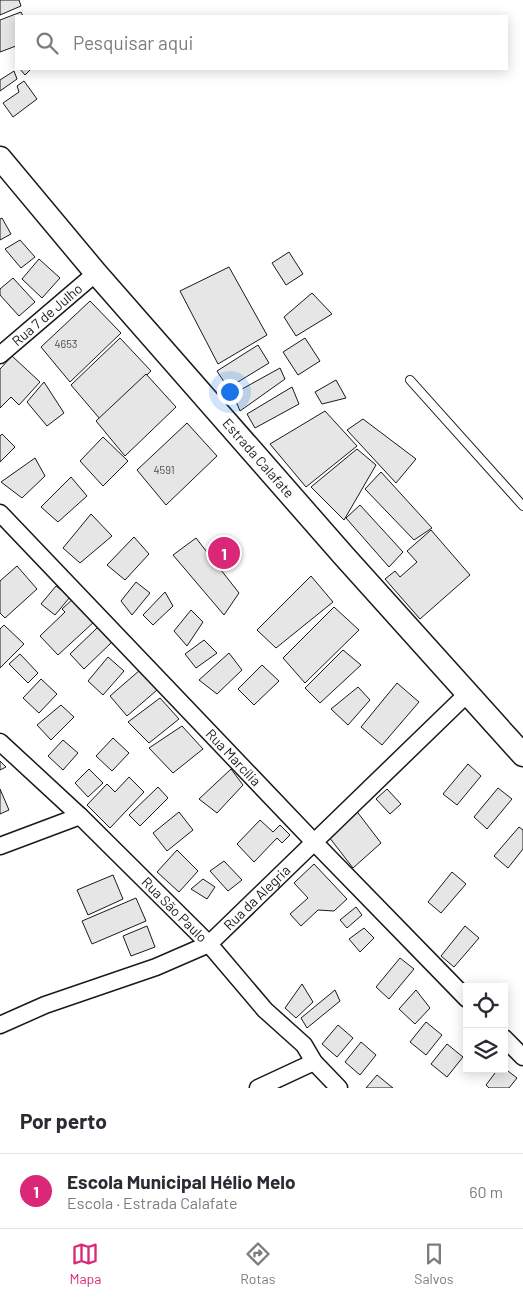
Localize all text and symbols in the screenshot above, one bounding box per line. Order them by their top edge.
search box [15,15,508,70]
icon: search [33,29,61,57]
text: Pesquisar aqui [73,31,193,54]
street label: Rua 7 de Julho [8,280,86,349]
house number: 4653 [54,337,78,350]
your location [217,379,243,405]
street label: Estrada Calafate [219,415,298,501]
house number: 4591 [153,463,175,476]
pin: 1 [208,534,240,572]
street label: Rua Marcília [203,725,265,789]
street label: Rua da Alegria [220,861,293,933]
street label: Rua São Paulo [138,873,211,945]
map controls [463,983,508,1073]
button: locate [463,983,508,1028]
button: layers [463,1028,508,1073]
text: Por perto [20,1108,107,1133]
text: Escola Municipal Hélio Melo [67,1170,296,1193]
text: 1 [33,1182,39,1201]
text: 60 m [469,1182,503,1201]
text: Escola · Estrada Calafate [67,1193,237,1212]
tab: Mapa [69,1240,101,1287]
tab: Rotas [240,1240,275,1287]
tab: Salvos [414,1240,454,1287]

